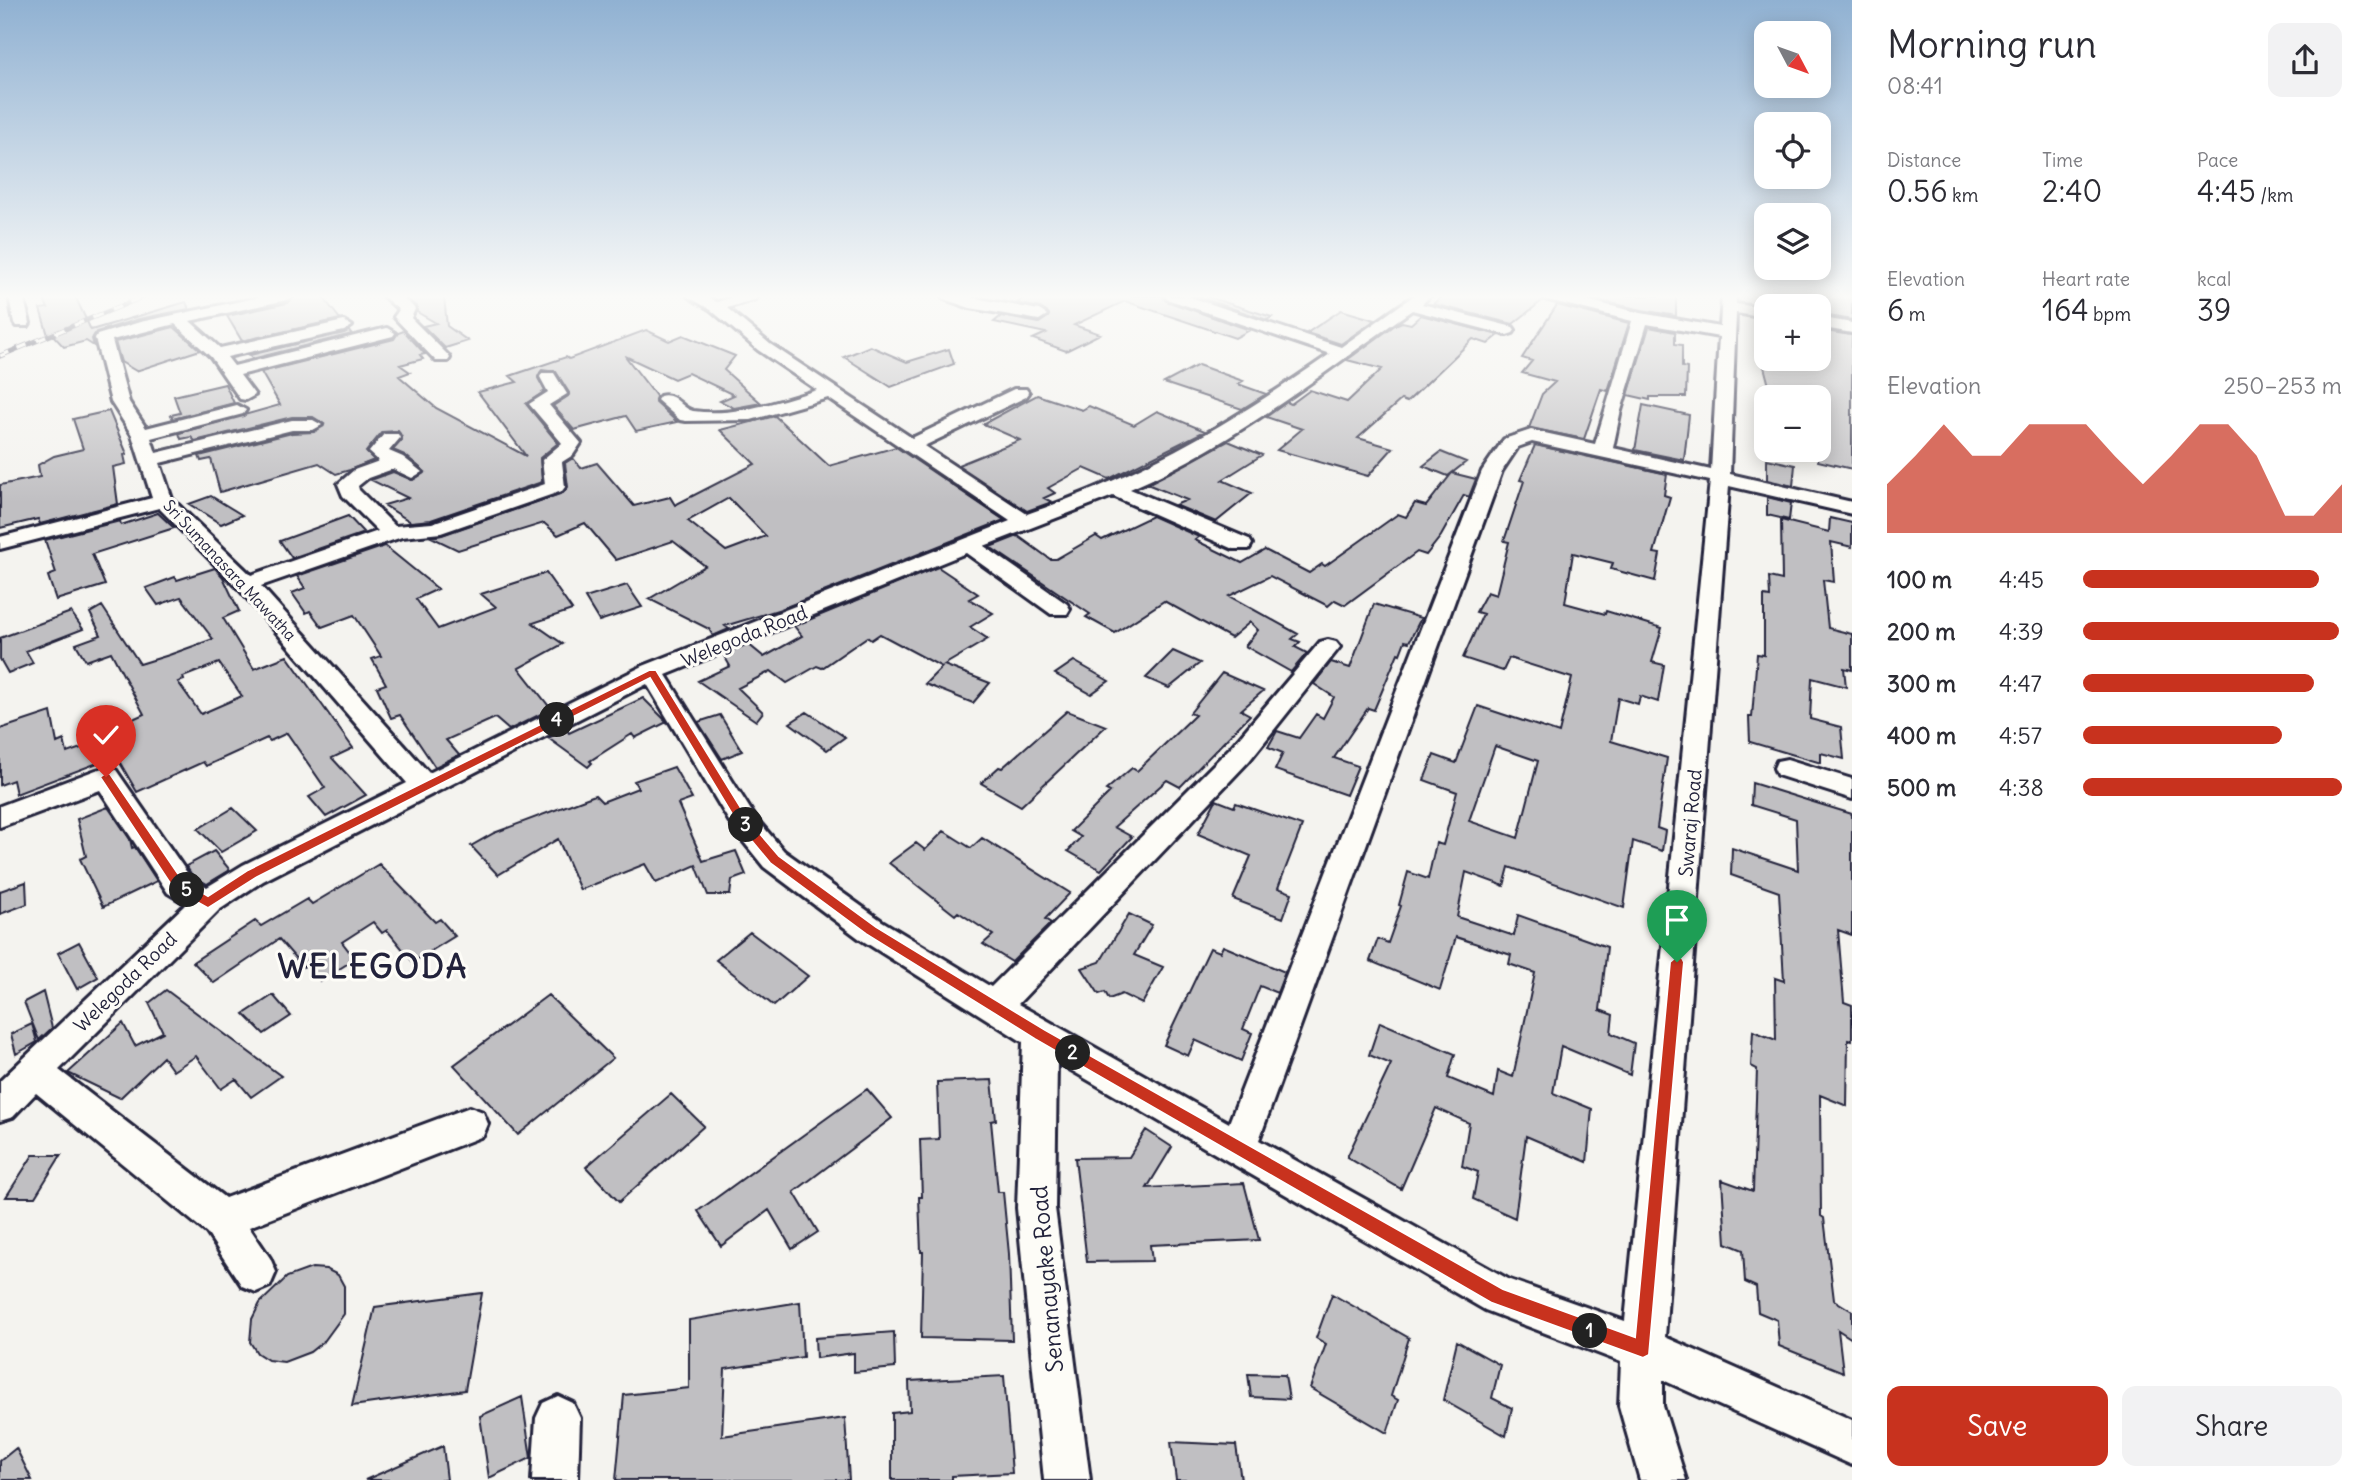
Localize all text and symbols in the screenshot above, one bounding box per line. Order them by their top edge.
north arrow [1754,21,1830,98]
map controls [1754,21,1831,462]
text: Morning run [1887,21,2097,68]
button: share [2268,23,2342,97]
text: 08:41 [1887,71,1943,100]
button: locate [1754,112,1831,189]
text: Distance [1887,148,1961,172]
text: Time [2042,148,2083,172]
text: Pace [2197,148,2238,172]
text: 0.56 [1887,172,1948,210]
text: 2:40 [2042,172,2102,210]
text: 4:45 [2197,172,2256,210]
text: km [1948,183,1978,207]
text: /km [2256,183,2294,207]
button: layers [1754,203,1831,280]
text: Elevation [1887,267,1965,291]
text: Heart rate [2042,267,2130,291]
text: kcal [2197,267,2231,291]
text: 6 [1887,291,1904,329]
text: 164 [2042,291,2089,329]
text: 39 [2197,291,2231,329]
button: + [1754,294,1831,371]
text: m [1904,302,1926,326]
text: bpm [2089,302,2131,326]
text: Elevation [1887,371,1981,400]
text: 250–253 m [2223,371,2342,400]
button: − [1754,385,1831,462]
street label: Sri Sumanasara Mawatha [159,495,301,645]
text: 100 m [1887,565,1952,594]
text: 4:45 [1999,565,2044,594]
street label: Welegoda Road [678,600,810,672]
text: 200 m [1887,617,1956,646]
text: 4:39 [1999,617,2044,646]
text: 300 m [1887,669,1956,698]
text: 4:47 [1999,669,2042,698]
pin: 4 [540,702,574,738]
pin [76,705,136,777]
text: 4 [551,707,562,731]
icon: check [87,716,125,754]
text: 400 m [1887,721,1956,750]
text: 4:57 [1999,721,2042,750]
street label: Swaraj Road [1673,768,1707,878]
text: 500 m [1887,773,1956,802]
text: 4:38 [1999,773,2044,802]
pin: 3 [728,808,764,842]
text: 3 [740,812,751,836]
pin: 5 [170,872,204,908]
text: 5 [181,877,192,901]
pin [1647,890,1707,962]
icon: arrive [1658,901,1696,939]
street label: Welegoda Road [69,927,181,1037]
district label: WELEGODA [278,946,468,987]
pin: 2 [1056,1036,1090,1070]
text: 2 [1067,1040,1078,1064]
street label: Senanayake Road [1024,1184,1069,1374]
pin: 1 [1572,1314,1608,1348]
text: 1 [1586,1318,1593,1342]
button: Save [1887,1386,2108,1466]
button: Share [2122,1386,2342,1466]

